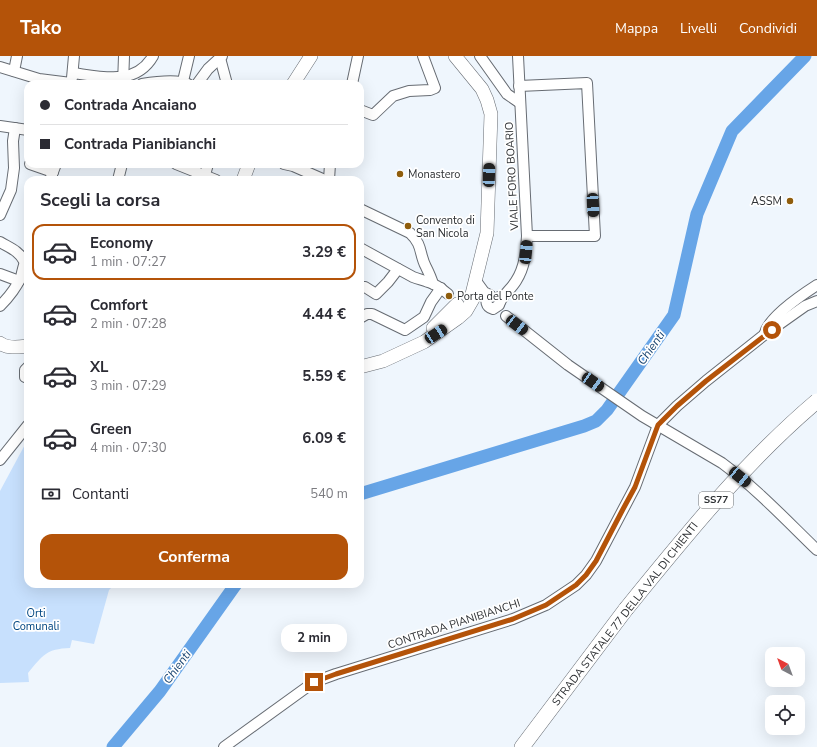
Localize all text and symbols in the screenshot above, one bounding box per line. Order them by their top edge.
text: Tako [20,15,62,41]
text: Mappa [615,19,658,38]
text: Livelli [680,19,717,38]
text: Condividi [739,19,797,38]
text: Contrada Ancaiano [64,95,197,115]
street label: VIALE FORO BOARIO [502,121,522,232]
text: Contrada Pianibianchi [64,134,216,154]
car [483,163,495,187]
place label: Monastero [408,167,460,182]
marker: Monastero [395,169,405,179]
text: Scegli la corsa [40,188,160,212]
car [586,193,600,217]
place label: ASSM [751,194,782,209]
marker: ASSM [785,196,795,206]
place label: Convento di San Nicola [416,213,475,241]
marker: Convento di San Nicola [403,221,413,231]
text: Economy [90,233,153,253]
icon: car [42,234,78,270]
car [519,240,533,264]
text: 3.29 € [302,242,346,262]
text: 1 min · 07:27 [90,253,166,271]
place label: Porta del Ponte [457,289,534,304]
marker: Porta del Ponte [444,291,454,301]
text: Comfort [90,295,147,315]
icon: car [42,296,78,332]
text: 4.44 € [302,304,346,324]
car [504,313,530,337]
text: 2 min · 07:28 [90,315,166,333]
route start [763,321,781,339]
car [423,322,449,346]
water label: Chienti [634,328,669,368]
text: XL [90,357,109,377]
icon: car [42,358,78,394]
text: 5.59 € [302,366,346,386]
car [580,370,606,394]
text: 3 min · 07:29 [90,377,166,395]
text: Green [90,419,132,439]
icon: car [42,420,78,456]
text: 6.09 € [302,428,346,448]
text: 4 min · 07:30 [90,439,166,457]
car [727,465,753,489]
icon: cash [40,483,62,505]
text: Contanti [72,484,129,504]
text: 540 m [310,485,348,503]
road number: SS77 [699,492,733,508]
street label: STRADA STATALE 77 DELLA VAL DI CHIENTI [549,519,701,709]
button: Conferma [40,534,348,580]
street label: CONTRADA PIANIBIANCHI [386,596,522,652]
park label: Orti Comunali [13,606,59,634]
callout: 2 min [281,624,347,652]
text: 2 min [297,629,331,647]
water label: Chienti [159,647,195,687]
north arrow [765,647,805,687]
map controls [765,647,805,735]
route end [305,673,323,691]
button: locate [765,695,805,735]

